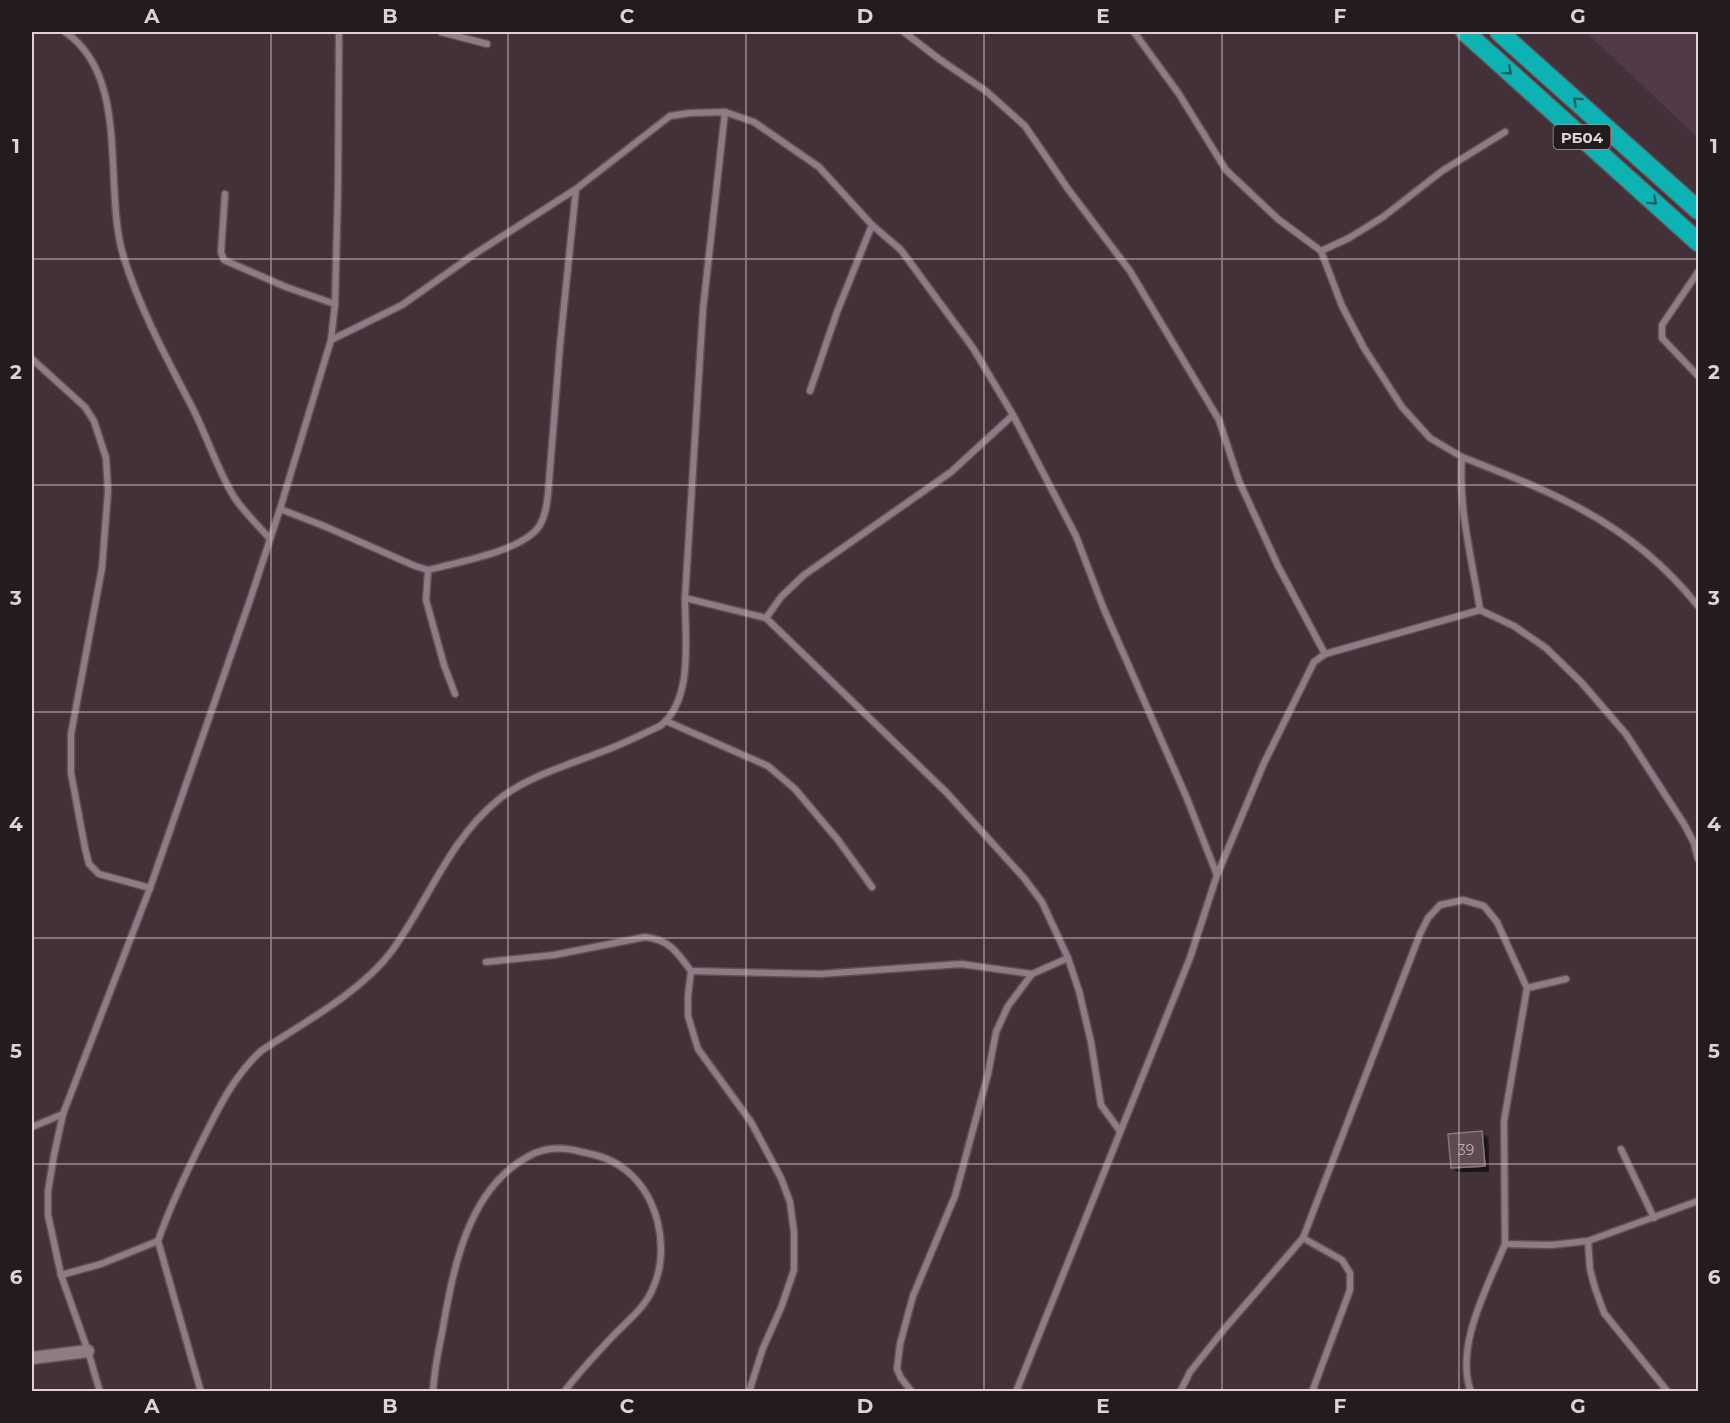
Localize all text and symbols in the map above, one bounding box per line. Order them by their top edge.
text: A [143,4,160,28]
text: B [382,4,398,28]
text: C [620,4,635,28]
text: D [857,4,873,28]
text: E [1096,4,1110,28]
text: F [1334,4,1347,28]
text: G [1570,4,1586,28]
one-way arrow [1502,64,1512,75]
one-way arrow [1573,97,1584,108]
road number: РБ04 [1554,125,1610,149]
text: 1 [12,134,20,158]
text: 1 [1710,134,1718,158]
one-way arrow [1646,194,1657,205]
text: 2 [10,360,22,384]
text: 2 [1708,360,1720,384]
text: 3 [9,586,22,610]
text: 3 [1707,586,1720,610]
text: 4 [9,812,23,836]
text: 4 [1707,812,1721,836]
text: 5 [10,1039,22,1063]
text: 5 [1708,1039,1720,1063]
house number: 39 [1458,1141,1474,1159]
text: 6 [10,1265,23,1289]
text: 6 [1708,1265,1721,1289]
text: A [143,1394,160,1418]
text: B [382,1394,398,1418]
text: C [620,1394,635,1418]
text: D [857,1394,873,1418]
text: E [1096,1394,1110,1418]
text: F [1334,1394,1347,1418]
text: G [1570,1394,1586,1418]

